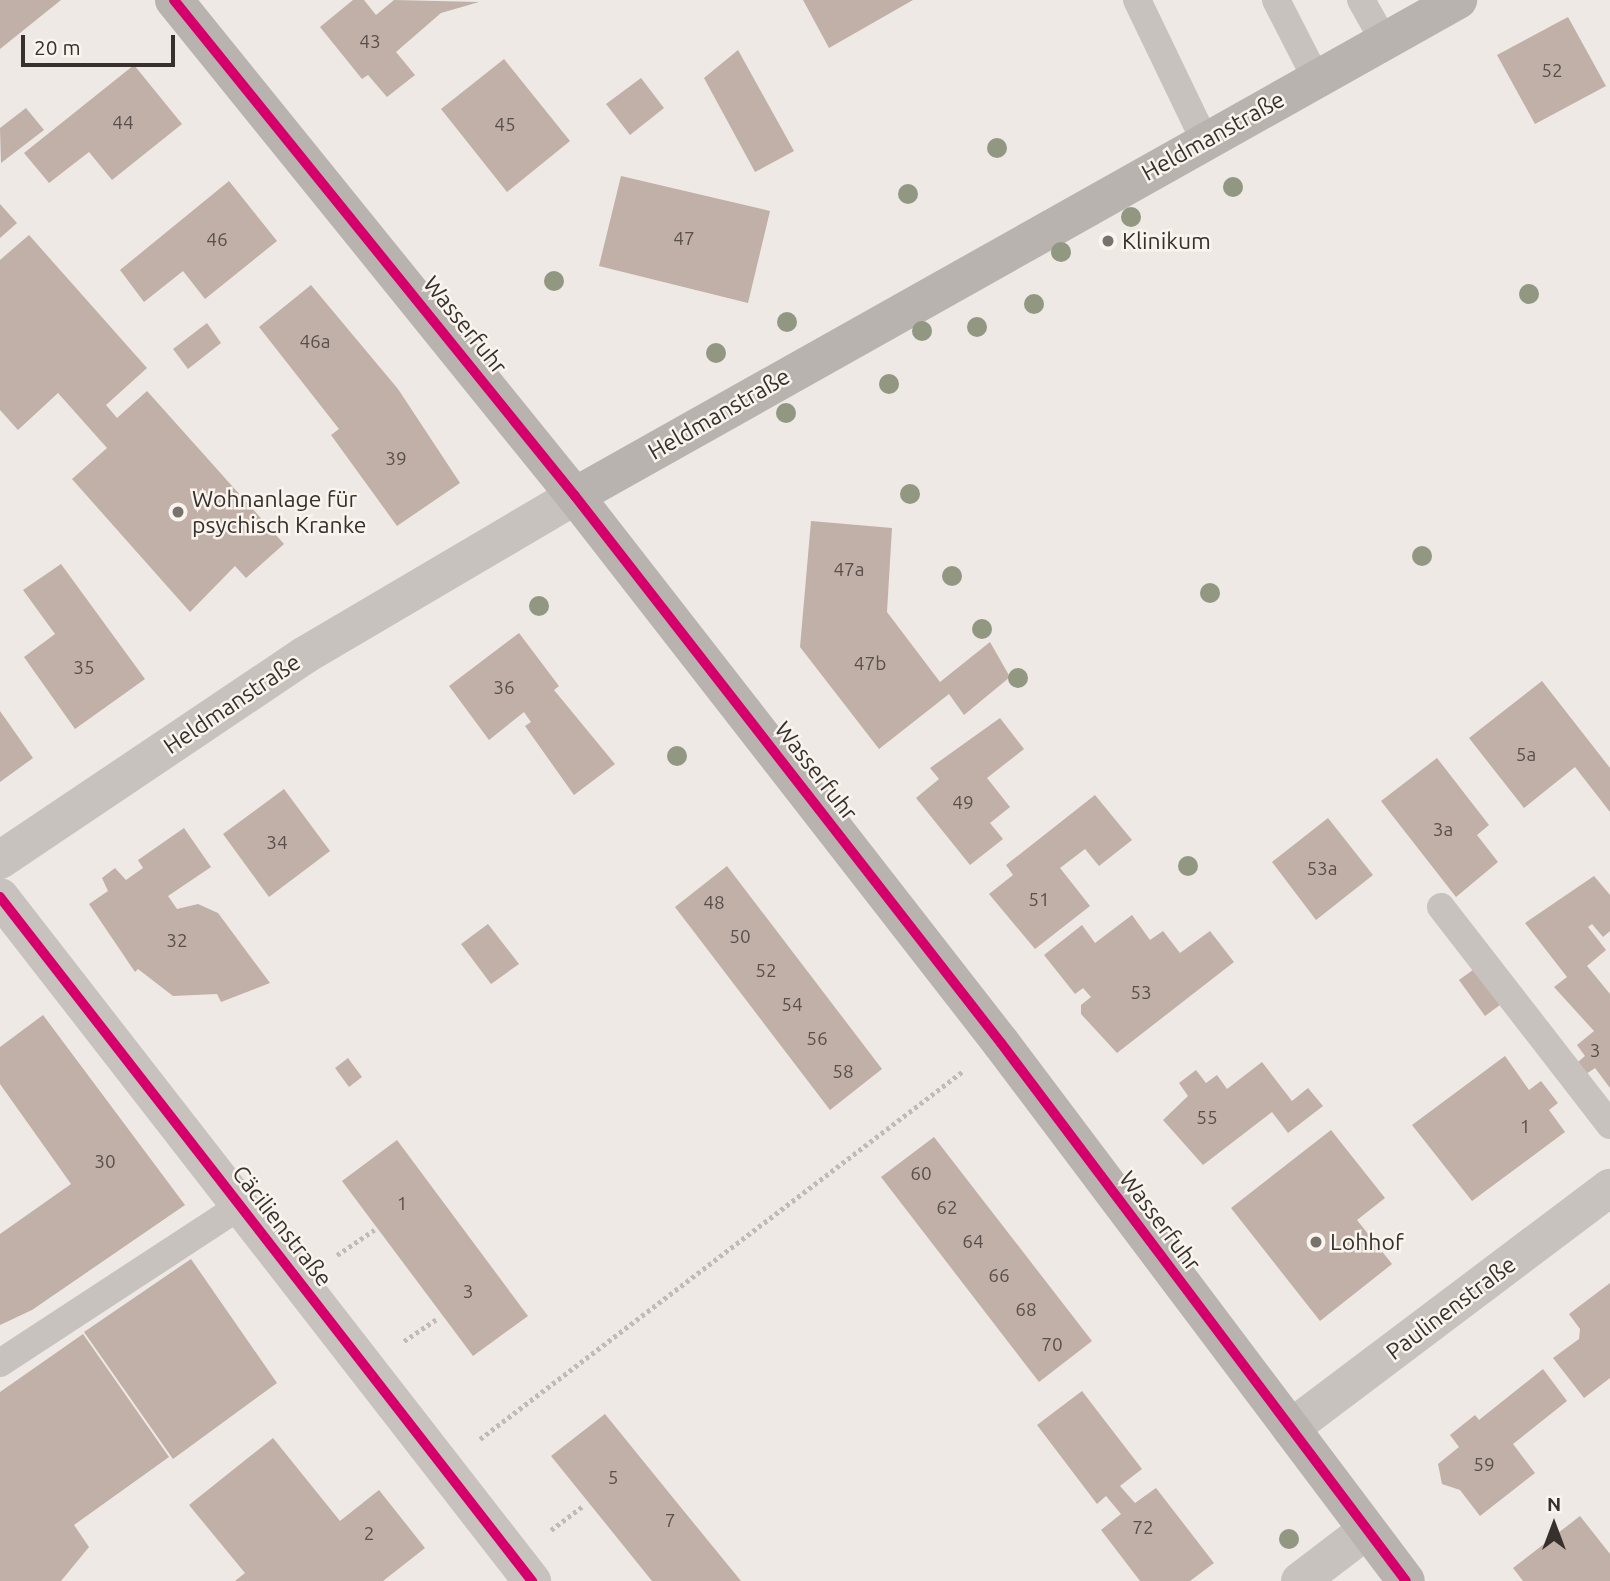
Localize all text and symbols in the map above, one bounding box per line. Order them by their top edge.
scale bar [24,21,178,65]
house number: 43 [359,31,381,53]
text: 20 m [34,35,81,59]
house number: 52 [1541,60,1563,82]
street label: Heldmanstraße [1137,85,1289,187]
house number: 44 [112,112,134,134]
house number: 45 [494,114,516,136]
place label: Klinikum [1122,227,1211,255]
house number: 47 [673,228,695,250]
house number: 46 [206,229,228,251]
marker: Klinikum [1100,233,1116,249]
street label: Wasserfuhr [417,271,513,379]
house number: 46a [299,331,331,353]
street label: Heldmanstraße [643,362,795,466]
house number: 39 [385,448,407,470]
place label: Wohnanlage für psychisch Kranke [192,485,367,539]
marker: Wohnanlage für psychisch Kranke [170,504,186,520]
house number: 47a [833,559,865,581]
street label: Heldmanstraße [158,648,306,760]
house number: 47b [854,653,886,675]
house number: 35 [73,657,95,679]
house number: 36 [493,677,515,699]
street label: Wasserfuhr [769,716,863,826]
house number: 5a [1516,744,1536,766]
house number: 49 [952,792,974,814]
house number: 3a [1433,819,1453,841]
house number: 34 [266,832,288,854]
house number: 53a [1306,858,1338,880]
house number: 51 [1028,889,1050,911]
house number: 48 [703,892,725,914]
house number: 50 [729,926,751,948]
house number: 32 [166,930,188,952]
house number: 52 [755,960,777,982]
house number: 53 [1130,982,1152,1004]
house number: 54 [781,994,803,1016]
house number: 56 [806,1028,828,1050]
house number: 3 [1590,1040,1600,1062]
house number: 58 [832,1061,854,1083]
house number: 55 [1196,1107,1218,1129]
house number: 1 [1520,1116,1530,1138]
house number: 30 [94,1151,116,1173]
street label: Cäcilienstraße [226,1160,338,1292]
house number: 60 [910,1163,932,1185]
street label: Wasserfuhr [1114,1166,1206,1276]
house number: 1 [397,1193,407,1215]
house number: 62 [936,1197,958,1219]
place label: Lohhof [1330,1228,1404,1256]
house number: 64 [962,1231,984,1253]
marker: Lohhof [1308,1234,1324,1250]
street label: Paulinenstraße [1381,1250,1521,1366]
house number: 66 [988,1265,1010,1287]
house number: 3 [463,1281,473,1303]
house number: 68 [1015,1299,1037,1321]
house number: 70 [1041,1334,1063,1356]
house number: 59 [1473,1454,1495,1476]
house number: 5 [608,1467,618,1489]
north arrow [1519,1490,1589,1560]
text: N [1547,1493,1561,1515]
house number: 7 [665,1510,675,1532]
house number: 72 [1132,1517,1154,1539]
house number: 2 [364,1523,374,1545]

